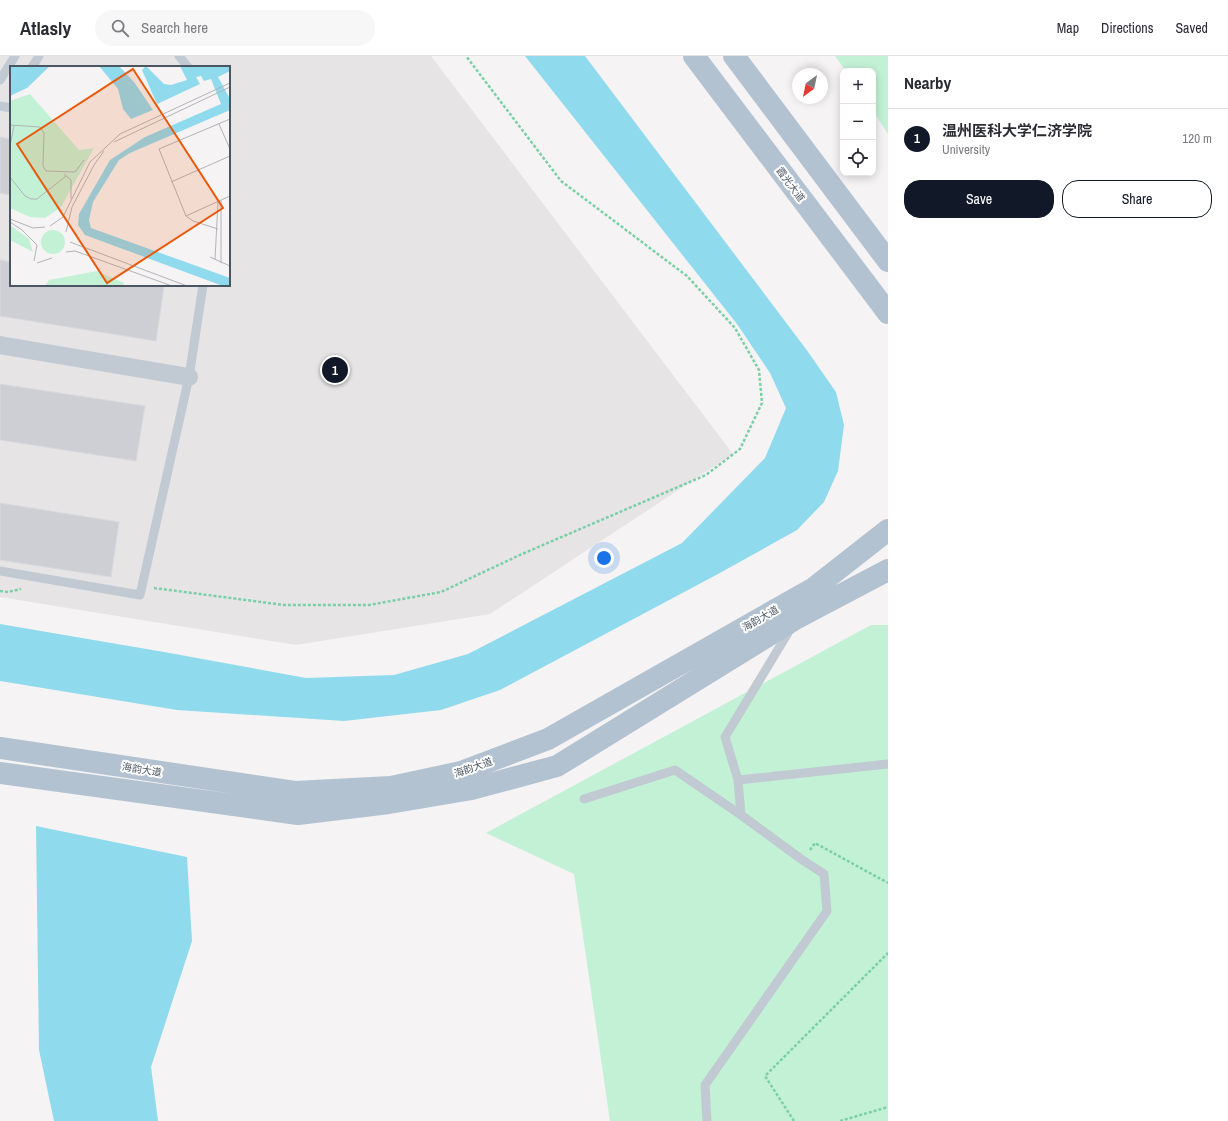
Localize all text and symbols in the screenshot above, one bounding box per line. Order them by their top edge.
search box [95,10,375,46]
text: Atlasly [20,15,71,41]
icon: search [109,17,131,39]
text: Search here [141,17,208,38]
text: Map [1057,19,1079,37]
text: Directions [1101,19,1153,37]
text: Saved [1175,19,1208,37]
inset map [10,66,230,286]
north arrow [792,68,828,104]
map controls [840,68,876,176]
button: + [840,68,876,104]
text: Nearby [904,71,951,94]
button: − [840,104,876,140]
text: 温州医科大学仁济学院 [942,120,1092,141]
text: 1 [914,130,920,147]
text: 120 m [1182,130,1212,147]
button: locate [840,140,876,176]
text: University [942,141,990,158]
street label: 霞光大道 [773,164,808,204]
button: Save [904,180,1054,218]
button: Share [1062,180,1212,218]
pin: 1 [322,355,348,385]
your location [594,548,614,568]
street label: 海韵大道 [740,603,781,634]
street label: 海韵大道 [452,755,494,780]
street label: 海韵大道 [121,760,163,779]

